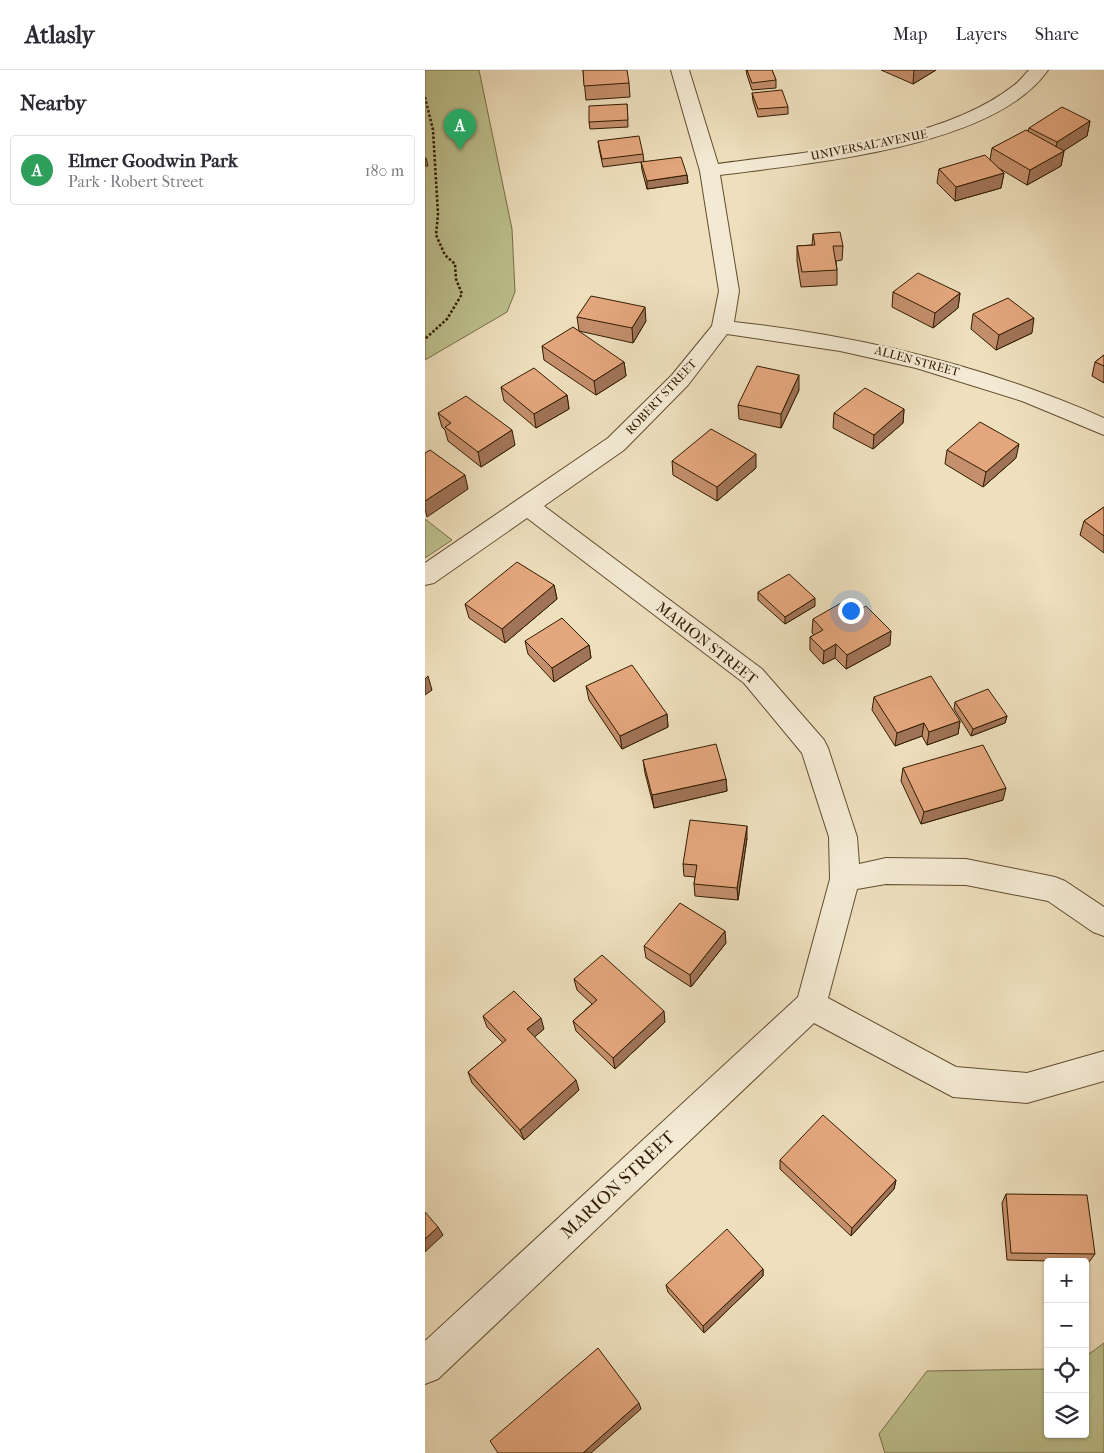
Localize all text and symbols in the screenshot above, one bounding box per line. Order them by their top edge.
text: Atlasly [25,21,94,49]
text: Map [893,24,927,45]
text: Layers [955,24,1007,45]
text: Share [1035,24,1079,45]
text: Nearby [20,91,86,115]
pin: A [444,109,476,150]
street label: UNIVERSAL AVENUE [809,127,929,163]
text: Elmer Goodwin Park [68,150,238,172]
text: A [32,161,42,180]
text: 180 m [365,161,404,180]
text: Park · Robert Street [68,172,204,191]
street label: ALLEN STREET [872,343,962,379]
street label: ROBERT STREET [623,356,700,437]
street label: MARION STREET [653,598,762,689]
your location [838,598,864,624]
street label: MARION STREET [557,1126,680,1243]
map controls [1044,1258,1089,1438]
button: + [1044,1258,1089,1303]
button: − [1044,1303,1089,1348]
button: locate [1044,1348,1089,1393]
button: layers [1044,1393,1089,1438]

